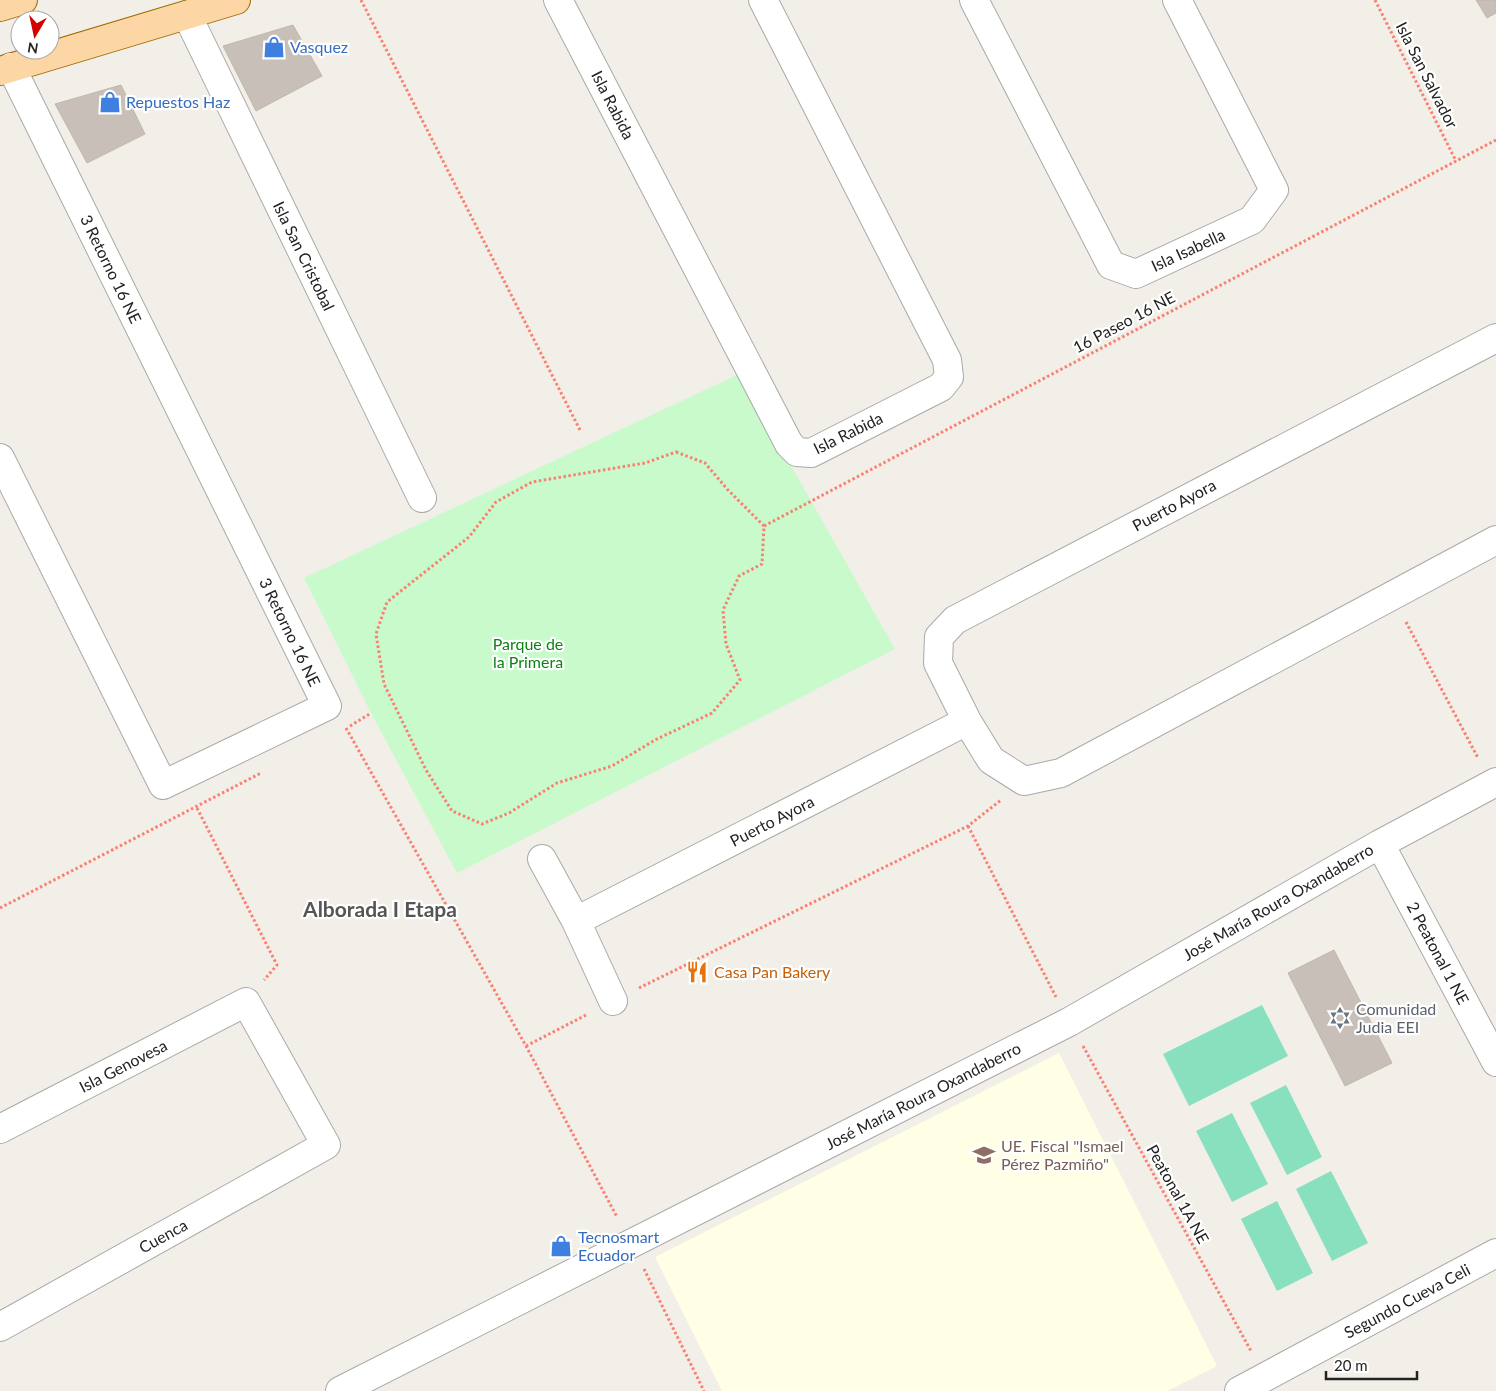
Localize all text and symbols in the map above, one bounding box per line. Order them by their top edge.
north arrow [10,10,60,60]
street label: Isla San Salvador [1392,18,1462,131]
shop icon: Vasquez [261,34,287,60]
place label: Vasquez [290,37,348,56]
text: N [26,39,40,58]
street label: Isla Rabida [588,67,639,142]
shop icon: Repuestos Haz [97,89,123,115]
place label: Repuestos Haz [126,92,230,111]
street label: Isla San Cristobal [270,198,339,314]
street label: 3 Retorno 16 NE [77,212,146,326]
street label: Isla Isabella [1148,224,1228,275]
street label: 16 Paseo 16 NE [1070,287,1178,356]
street label: Isla Rabida [810,408,885,457]
street label: Puerto Ayora [1129,475,1219,535]
street label: 3 Retorno 16 NE [256,575,325,689]
park label: Parque de la Primera [493,634,563,671]
street label: Puerto Ayora [726,791,817,850]
street label: José María Roura Oxandaberro [1179,839,1376,964]
district label: Alborada I Etapa [302,896,457,921]
street label: 2 Peatonal 1 NE [1403,898,1473,1007]
restaurant icon: Casa Pan Bakery [684,959,710,985]
place label: Casa Pan Bakery [714,962,831,981]
place label: Comunidad Judia EEI [1356,999,1436,1036]
synagogue icon: Comunidad Judia EEI [1327,1005,1353,1031]
street label: Isla Genovesa [76,1035,170,1096]
street label: José María Roura Oxandaberro [822,1038,1024,1153]
place label: UE. Fiscal "Ismael Pérez Pazmiño" [1001,1136,1124,1173]
street label: Peatonal 1A NE [1143,1141,1213,1247]
school or university icon: UE. Fiscal "Ismael Pérez Pazmiño" [971,1142,997,1168]
street label: Cuenca [135,1215,190,1257]
place label: Tecnosmart Ecuador [578,1227,659,1264]
shop icon: Tecnosmart Ecuador [548,1233,574,1259]
street label: Segundo Cueva Celi [1341,1259,1473,1342]
scale bar [1326,1348,1417,1380]
text: 20 m [1334,1356,1368,1374]

